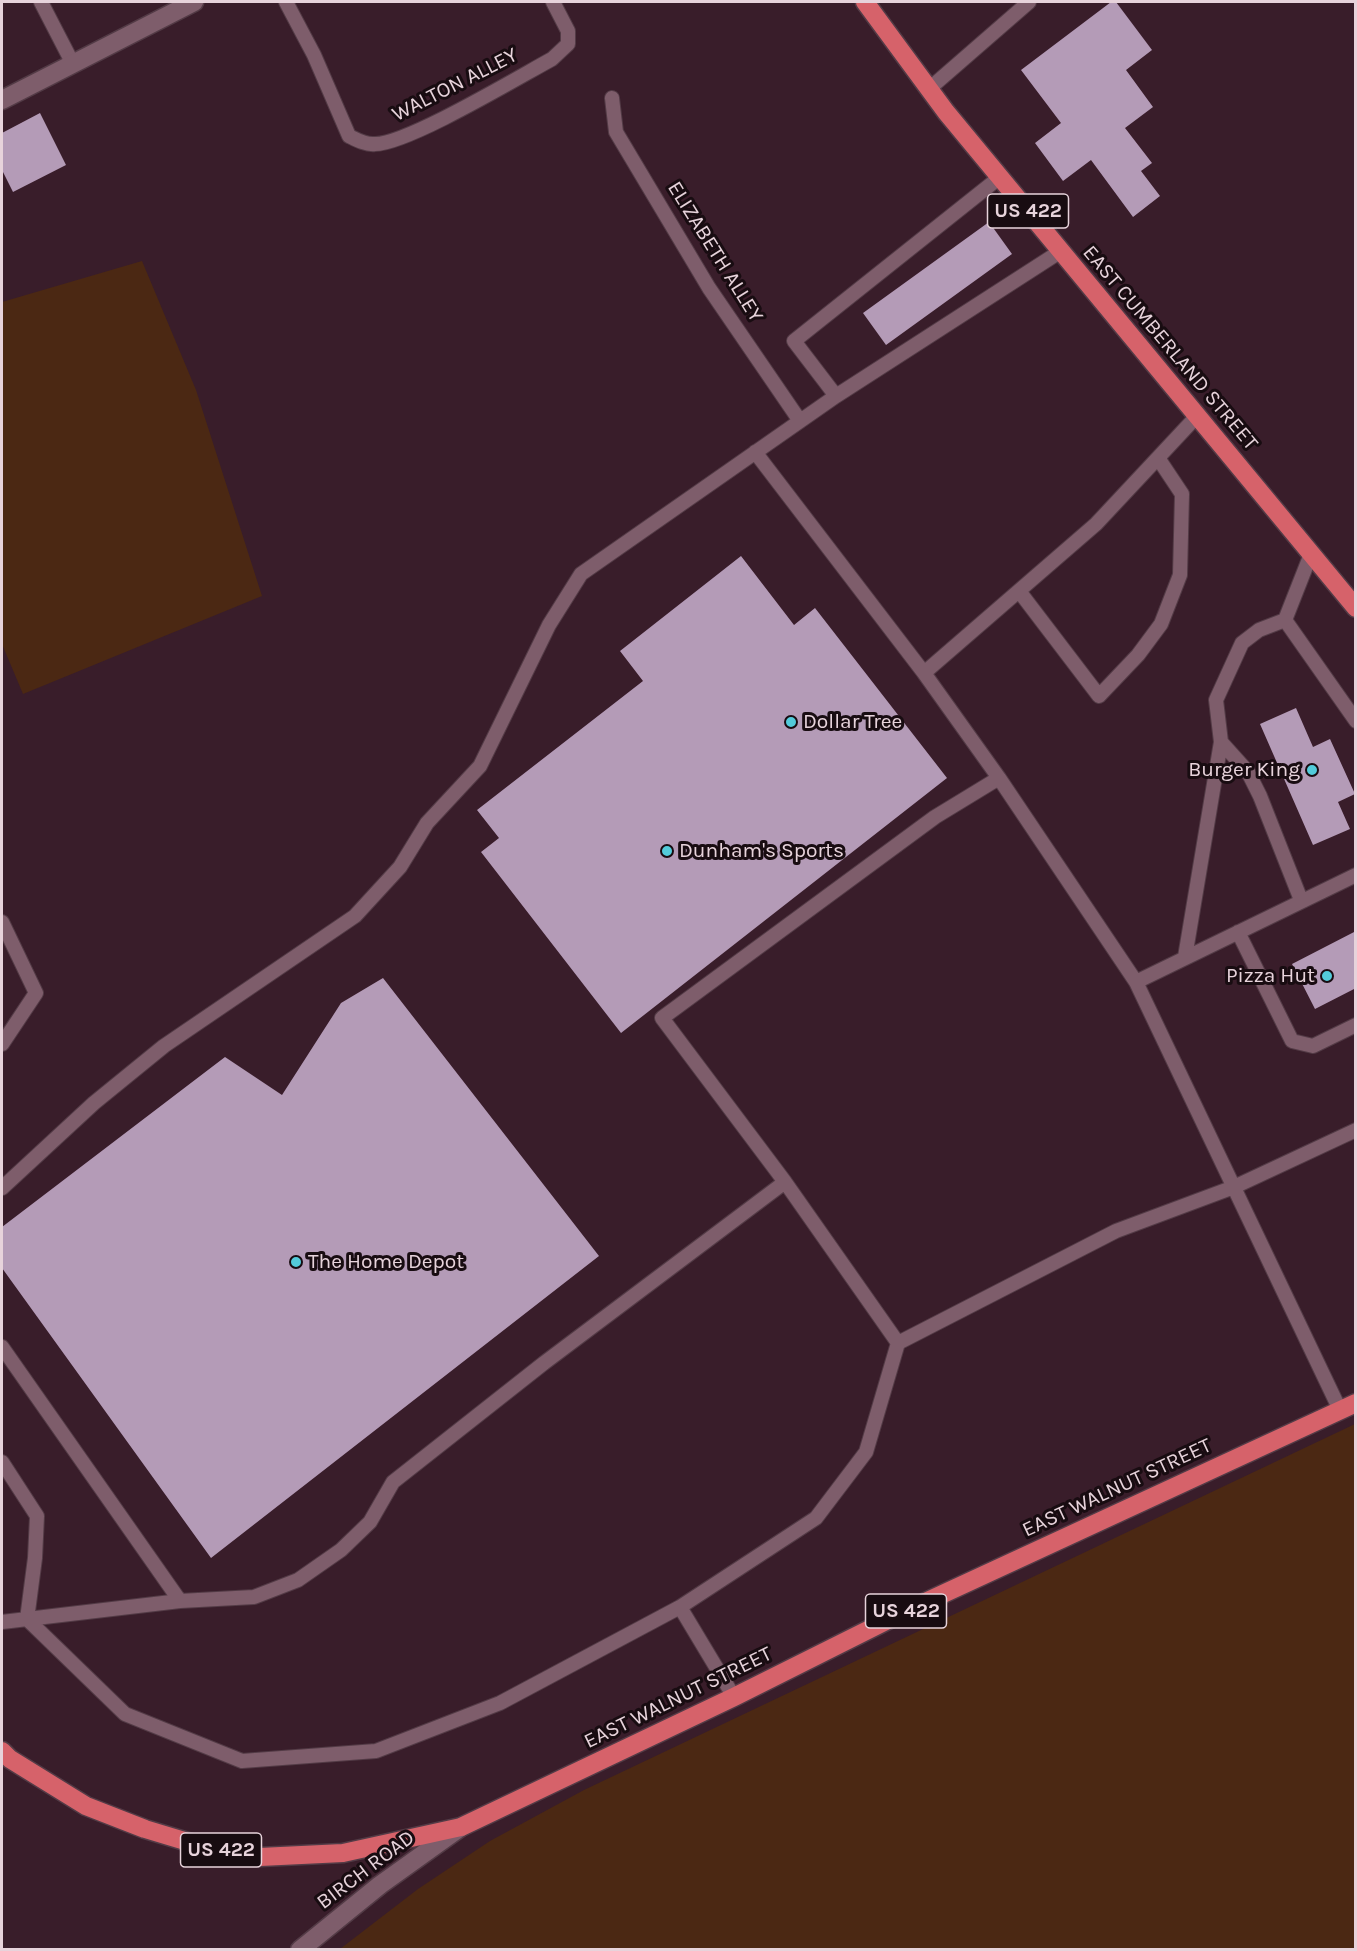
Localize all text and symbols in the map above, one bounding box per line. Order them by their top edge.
street label: WALTON ALLEY [388,43,522,127]
street label: ELIZABETH ALLEY [662,177,768,327]
road number: US 422 [988,194,1068,228]
street label: EAST CUMBERLAND STREET [1077,241,1263,455]
place label: Dollar Tree [803,709,902,735]
marker: Dollar Tree [784,715,798,729]
place label: Burger King [1188,757,1300,783]
marker: Burger King [1305,763,1319,777]
place label: Dunham's Sports [679,838,844,864]
marker: Dunham's Sports [660,844,674,858]
place label: Pizza Hut [1226,963,1315,989]
marker: Pizza Hut [1320,969,1334,983]
place label: The Home Depot [308,1249,464,1275]
marker: The Home Depot [289,1255,303,1269]
street label: EAST WALNUT STREET [1018,1433,1216,1543]
road number: US 422 [866,1594,946,1628]
street label: EAST WALNUT STREET [580,1642,776,1754]
street label: BIRCH ROAD [312,1825,420,1915]
road number: US 422 [180,1833,262,1867]

